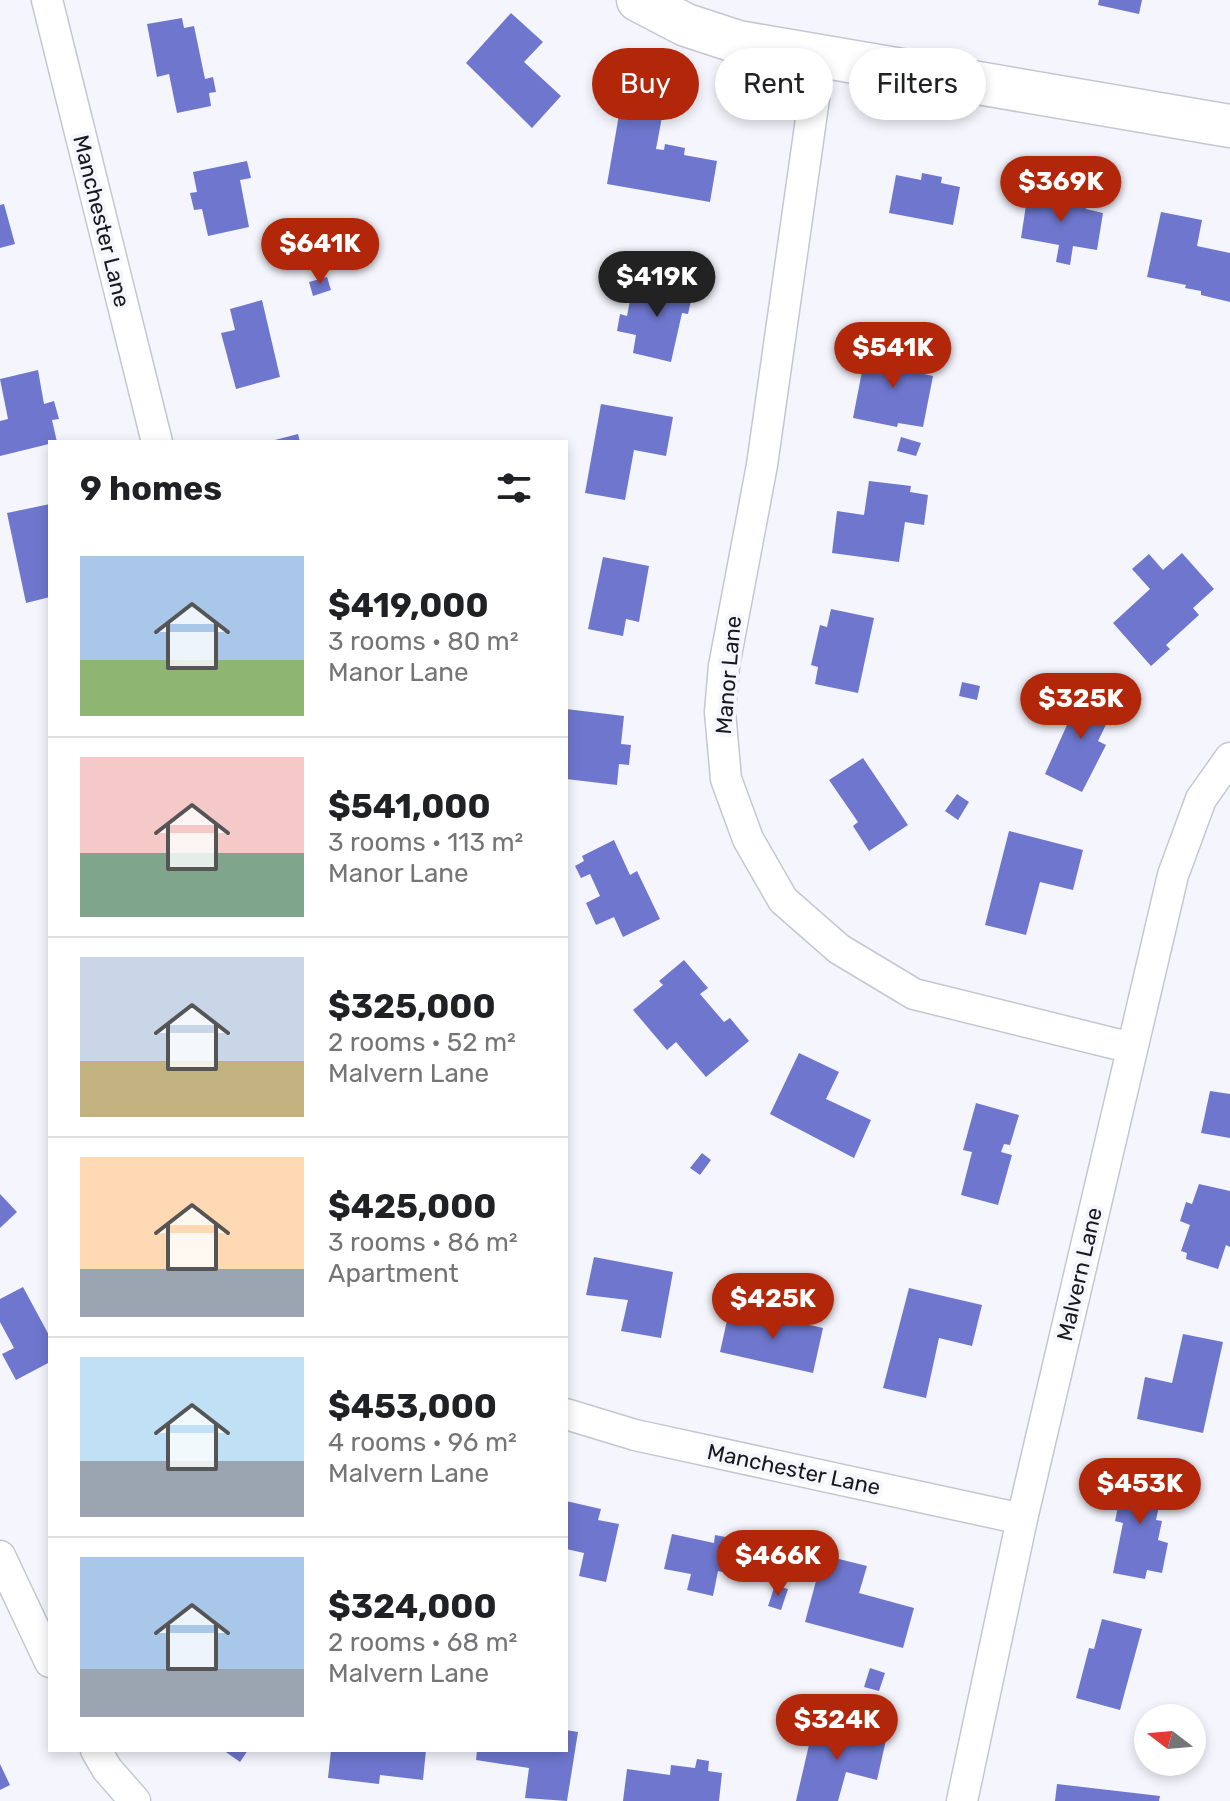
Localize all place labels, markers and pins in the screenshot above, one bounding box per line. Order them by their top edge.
pin: $369K [1005,156,1117,224]
pin: $641K [264,218,376,286]
pin: $419K [601,251,713,319]
pin: $541K [837,322,949,390]
pin: $325K [1025,673,1137,741]
pin: $425K [717,1273,829,1341]
pin: $453K [1084,1458,1196,1526]
pin: $466K [722,1530,834,1598]
pin: $324K [781,1694,893,1762]

